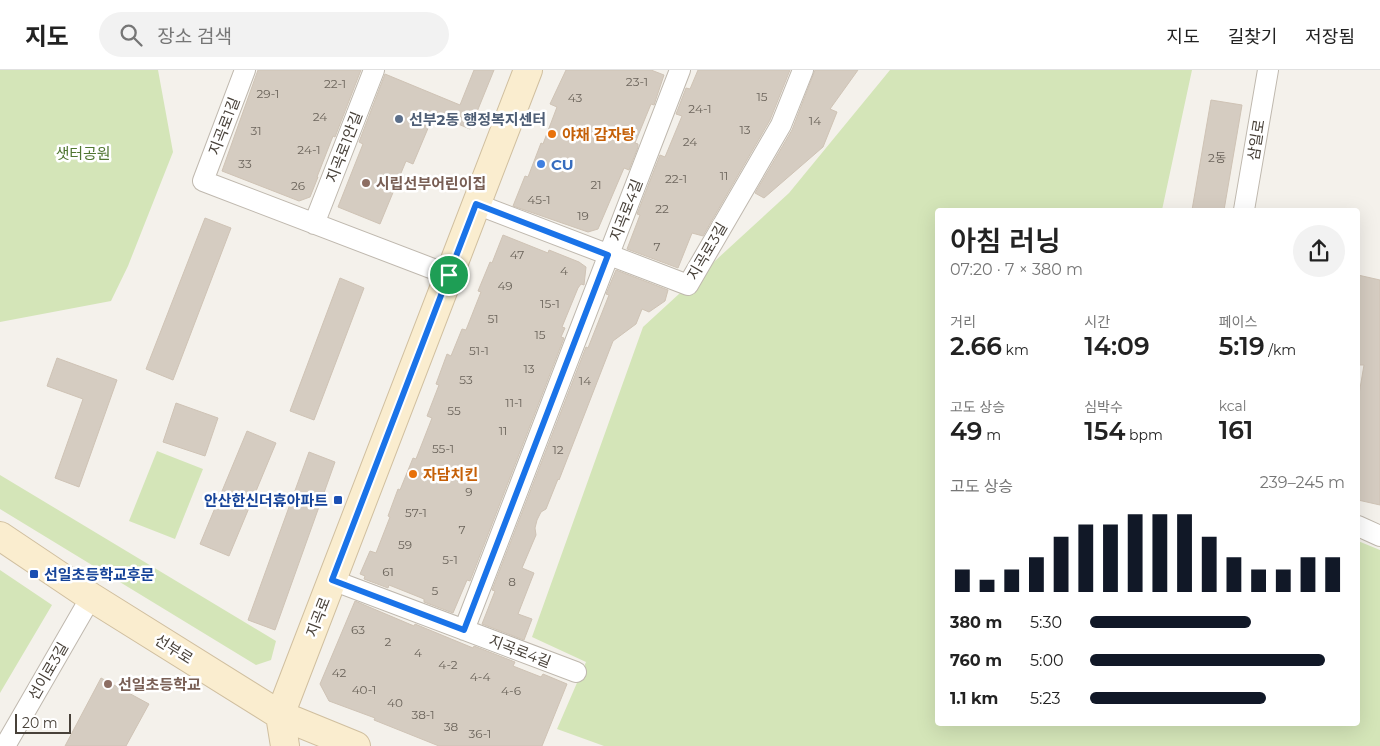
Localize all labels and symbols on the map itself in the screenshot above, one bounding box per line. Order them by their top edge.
house number: 23-1 [626,74,648,89]
house number: 22-1 [324,76,346,91]
house number: 29-1 [257,86,279,101]
house number: 15 [756,89,768,104]
house number: 43 [568,90,582,105]
street label: 지곡로1길 [204,94,244,158]
house number: 24-1 [688,101,712,116]
house number: 24 [313,109,327,124]
street label: 지곡로1안길 [322,109,366,185]
place label: 선부2동 행정복지센터 [409,110,546,129]
marker: 선부2동 행정복지센터 [393,113,405,125]
house number: 14 [809,113,821,128]
street label: 삼일로 [1243,118,1269,162]
house number: 13 [739,122,751,137]
house number: 31 [250,123,262,138]
place label: 야채 감자탕 [562,125,635,144]
marker: 야채 감자탕 [546,128,558,140]
house number: 24 [683,134,697,149]
house number: 24-1 [297,142,321,157]
park label: 샛터공원 [55,144,111,163]
house number: 2동 [1208,150,1226,165]
place label: CU [551,155,574,174]
house number: 33 [238,156,252,171]
marker: CU [535,158,547,170]
house number: 11 [720,168,728,183]
house number: 22-1 [665,171,687,186]
place label: 시립선부어린이집 [376,174,486,193]
street label: 지곡로4길 [605,176,647,244]
marker: 시립선부어린이집 [360,177,372,189]
house number: 21 [590,177,602,192]
house number: 26 [291,178,305,193]
house number: 45-1 [527,192,551,207]
house number: 22 [655,201,669,216]
house number: 19 [577,208,589,223]
street label: 지곡로3길 [683,219,731,283]
house number: 7 [653,239,661,254]
house number: 47 [510,247,524,262]
pin [428,254,470,296]
house number: 4 [560,263,568,278]
house number: 49 [497,278,513,293]
house number: 15-1 [540,296,560,311]
house number: 51 [487,311,499,326]
house number: 15 [534,327,546,342]
house number: 51-1 [469,343,489,358]
house number: 13 [523,361,535,376]
house number: 53 [459,372,473,387]
house number: 14 [579,373,591,388]
house number: 11-1 [505,395,523,410]
house number: 55 [447,403,461,418]
house number: 11 [499,423,507,438]
house number: 55-1 [432,441,454,456]
house number: 12 [552,442,564,457]
place label: 자담치킨 [423,465,478,484]
marker: 자담치킨 [407,468,419,480]
house number: 9 [465,484,473,499]
place label: 안산한신더휴아파트 [204,491,328,510]
marker: 안산한신더휴아파트 [332,494,344,506]
house number: 57-1 [405,505,427,520]
house number: 7 [458,522,466,537]
house number: 59 [398,537,412,552]
house number: 5-1 [442,552,458,567]
house number: 61 [382,564,394,579]
place label: 선일초등학교후문 [44,565,155,584]
marker: 선일초등학교후문 [28,568,40,580]
house number: 8 [508,574,516,589]
house number: 5 [432,583,439,598]
street label: 지곡로 [302,594,334,640]
house number: 63 [351,622,365,637]
street label: 선부로 [151,630,197,668]
street label: 지곡로4길 [486,630,554,672]
house number: 2 [385,634,392,649]
street label: 선이로3길 [24,639,72,703]
house number: 4 [414,645,422,660]
house number: 4-2 [438,657,458,672]
house number: 42 [332,665,347,680]
house number: 4-4 [470,669,490,684]
place label: 선일초등학교 [118,675,201,694]
marker: 선일초등학교 [102,678,114,690]
house number: 40-1 [352,682,376,697]
house number: 4-6 [501,683,521,698]
house number: 40 [387,695,403,710]
house number: 38-1 [411,707,435,722]
scale bar [15,711,71,734]
house number: 38 [444,719,459,734]
house number: 36-1 [469,726,491,741]

